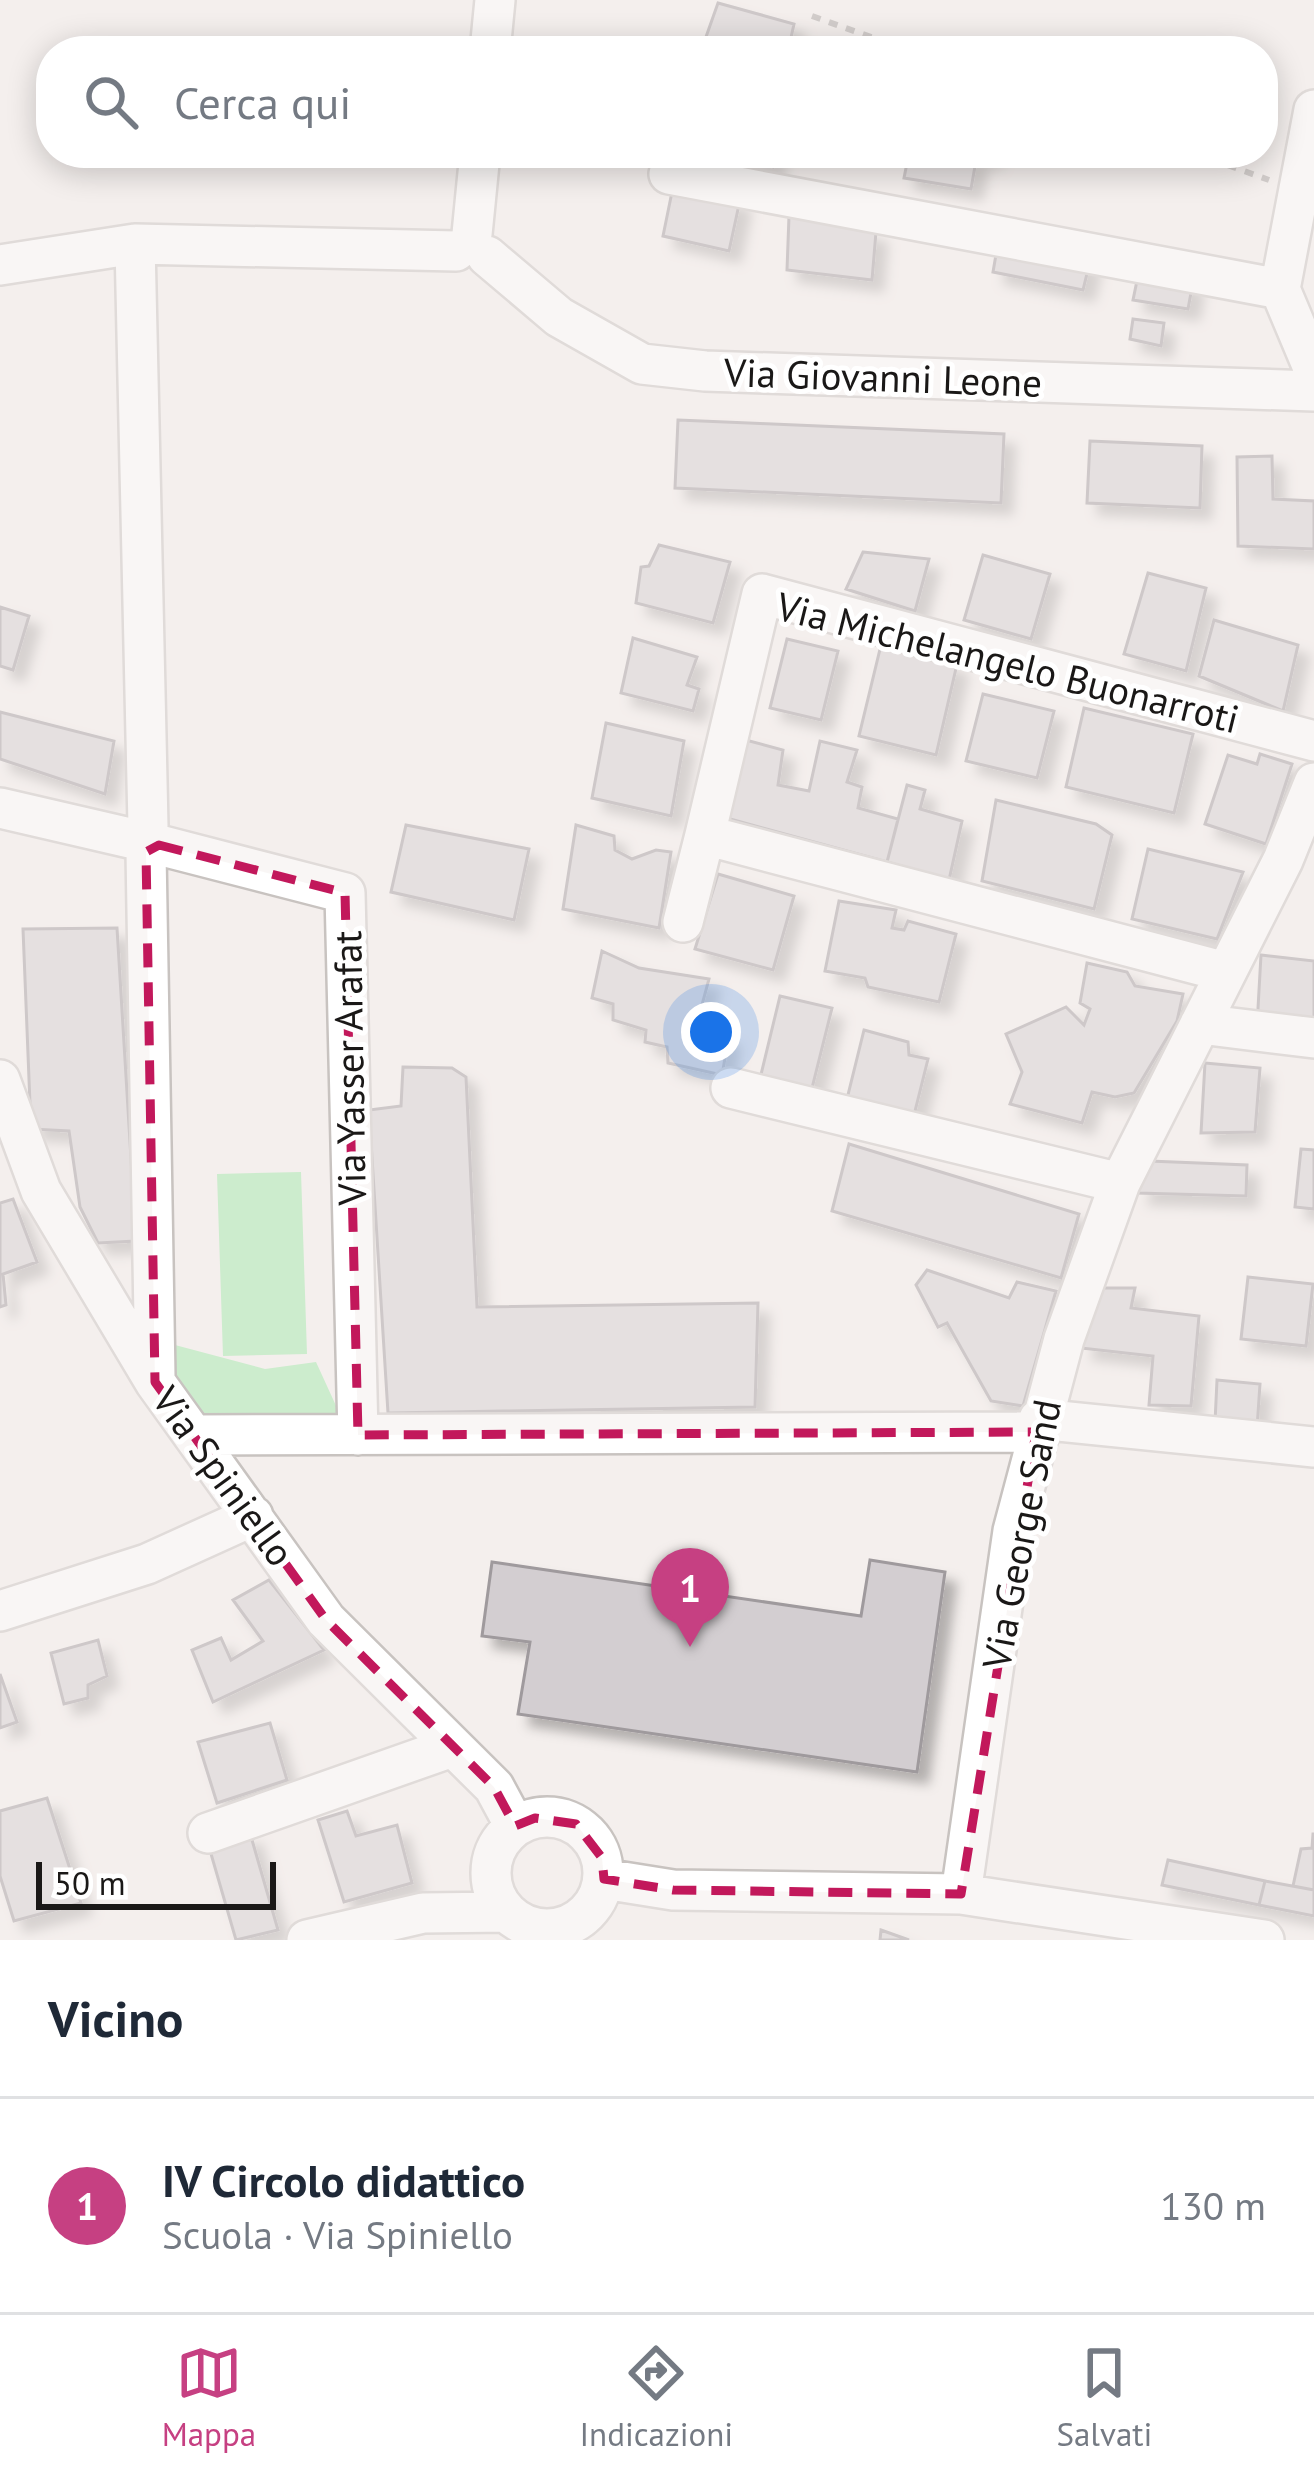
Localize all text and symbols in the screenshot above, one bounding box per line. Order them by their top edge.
search box [36,36,1278,168]
icon: search [78,69,144,135]
text: Cerca qui [174,73,351,131]
street label: Via Giovanni Leone [722,346,1043,408]
street label: Via Michelangelo Buonarroti [771,580,1244,744]
street label: Via Yasser Arafat [321,930,377,1207]
your location [681,1002,741,1062]
street label: Via Spiniello [141,1375,306,1576]
street label: Via George Sand [970,1395,1072,1674]
pin: 1 [651,1548,729,1647]
scale bar [36,1856,276,1909]
text: 50 m [54,1861,126,1904]
text: Vicino [48,1985,183,2051]
text: IV Circolo didattico [162,2151,525,2209]
text: 1 [76,2180,98,2231]
text: 130 m [1160,2180,1266,2231]
text: Scuola · Via Spiniello [162,2209,513,2260]
tab: Mappa [162,2340,256,2455]
tab: Indicazioni [579,2340,733,2455]
tab: Salvati [1056,2340,1152,2455]

